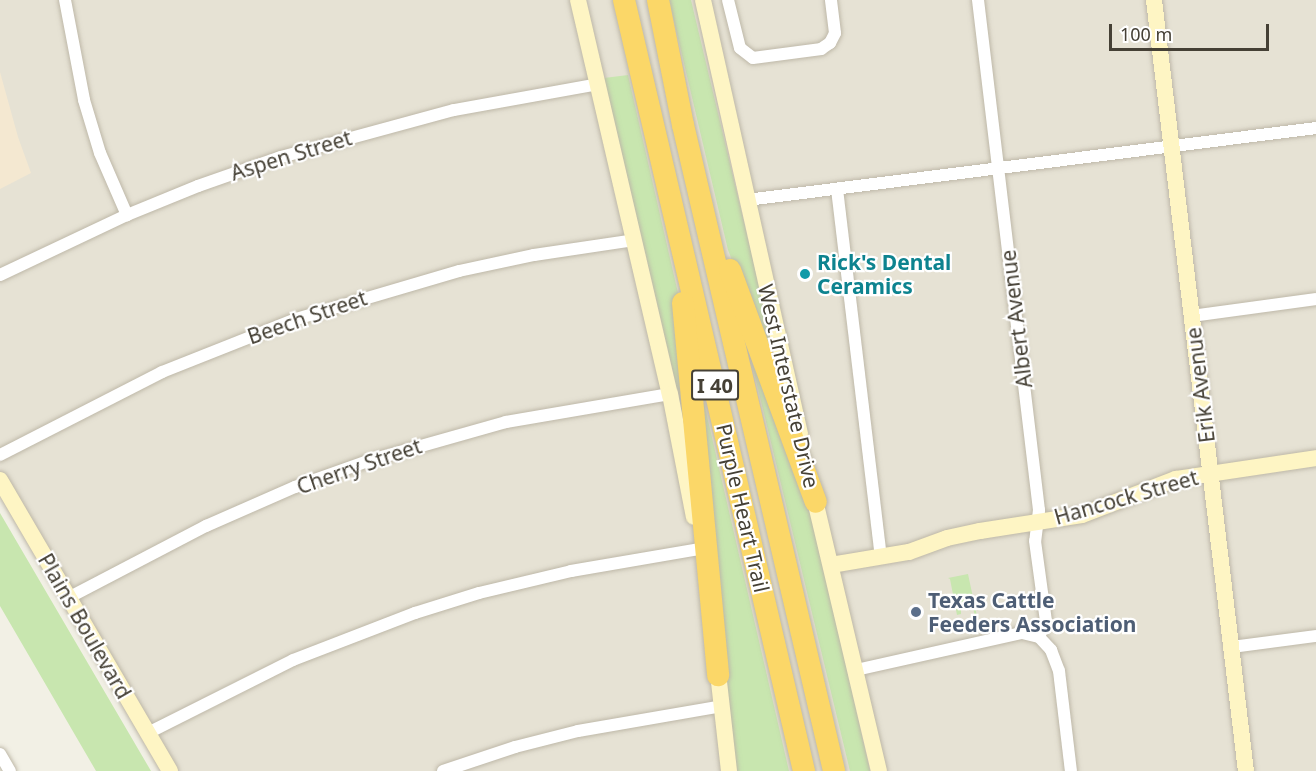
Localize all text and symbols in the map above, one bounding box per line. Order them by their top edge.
scale bar [1112,12,1272,50]
text: 100 m [1120,22,1172,46]
street label: Aspen Street [227,125,355,185]
street label: Albert Avenue [995,248,1037,390]
place label: Rick's Dental Ceramics [817,249,951,299]
marker: Rick's Dental Ceramics [798,267,812,281]
street label: West Interstate Drive [753,282,825,490]
street label: Beech Street [244,285,370,349]
street label: Erik Avenue [1180,326,1220,444]
road number: I 40 [691,368,739,402]
street label: Purple Heart Trail [711,421,775,595]
street label: Cherry Street [293,433,425,499]
street label: Hancock Street [1051,464,1201,530]
street label: Plains Boulevard [33,549,137,703]
place label: Texas Cattle Feeders Association [928,587,1136,637]
marker: Texas Cattle Feeders Association [909,605,923,619]

